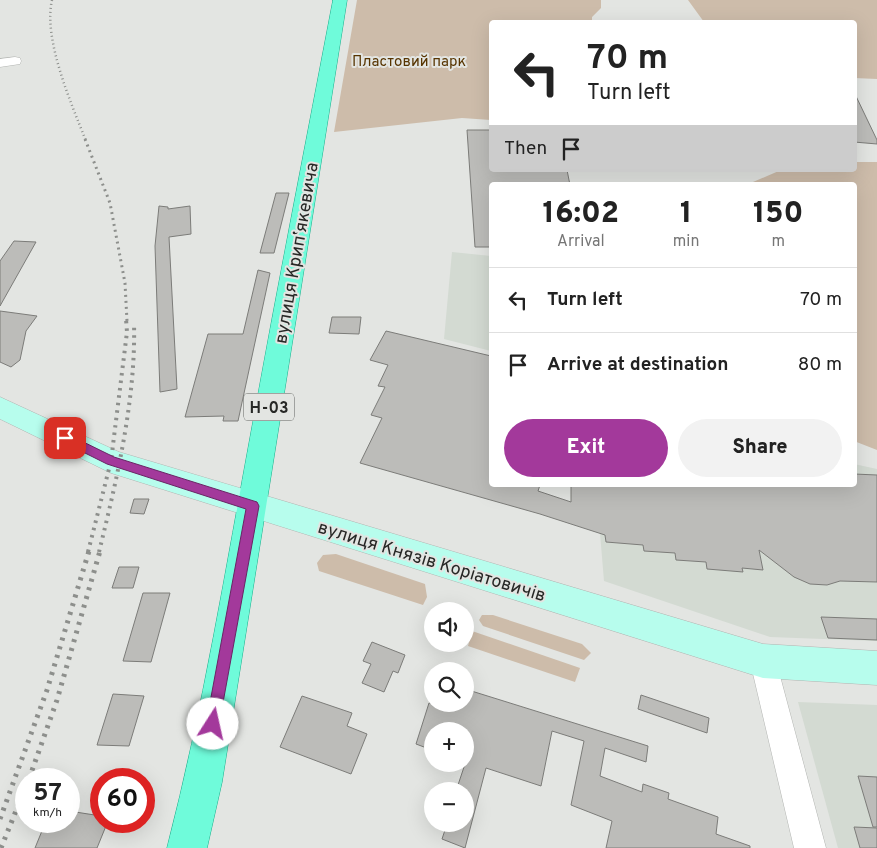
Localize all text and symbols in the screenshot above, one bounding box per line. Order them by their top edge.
text: 70 m [587,37,668,81]
icon: left [504,40,569,105]
park label: Пластовий парк [352,53,466,72]
text: Turn left [587,80,670,107]
icon: arrive [557,135,585,163]
text: Then [504,137,547,161]
street label: вулиця Крипʼякевича [270,161,325,346]
text: 16:02 [543,196,619,233]
text: 1 [680,196,692,233]
text: 150 [753,196,803,233]
text: Arrival [557,232,605,252]
text: min [673,232,699,252]
text: m [771,232,785,252]
icon: left [504,286,532,314]
text: Turn left [547,288,623,312]
text: 70 m [800,288,842,312]
icon: arrive [504,351,532,379]
text: Arrive at destination [547,353,728,377]
text: 80 m [798,353,842,377]
road number: Н-03 [244,394,294,421]
pin [44,417,86,459]
button: Exit [504,419,668,477]
button: Share [678,419,842,477]
icon: arrive [51,424,79,452]
street label: вулиця Князів Коріатовичів [315,517,548,608]
map controls [424,602,474,832]
button: sound [424,602,474,652]
button: search [424,662,474,712]
position arrow [186,697,238,749]
button: + [424,722,474,772]
speed limit sign: 60 [90,768,155,833]
text: 57 [33,778,62,810]
button: − [424,782,474,832]
text: km/h [33,805,62,821]

